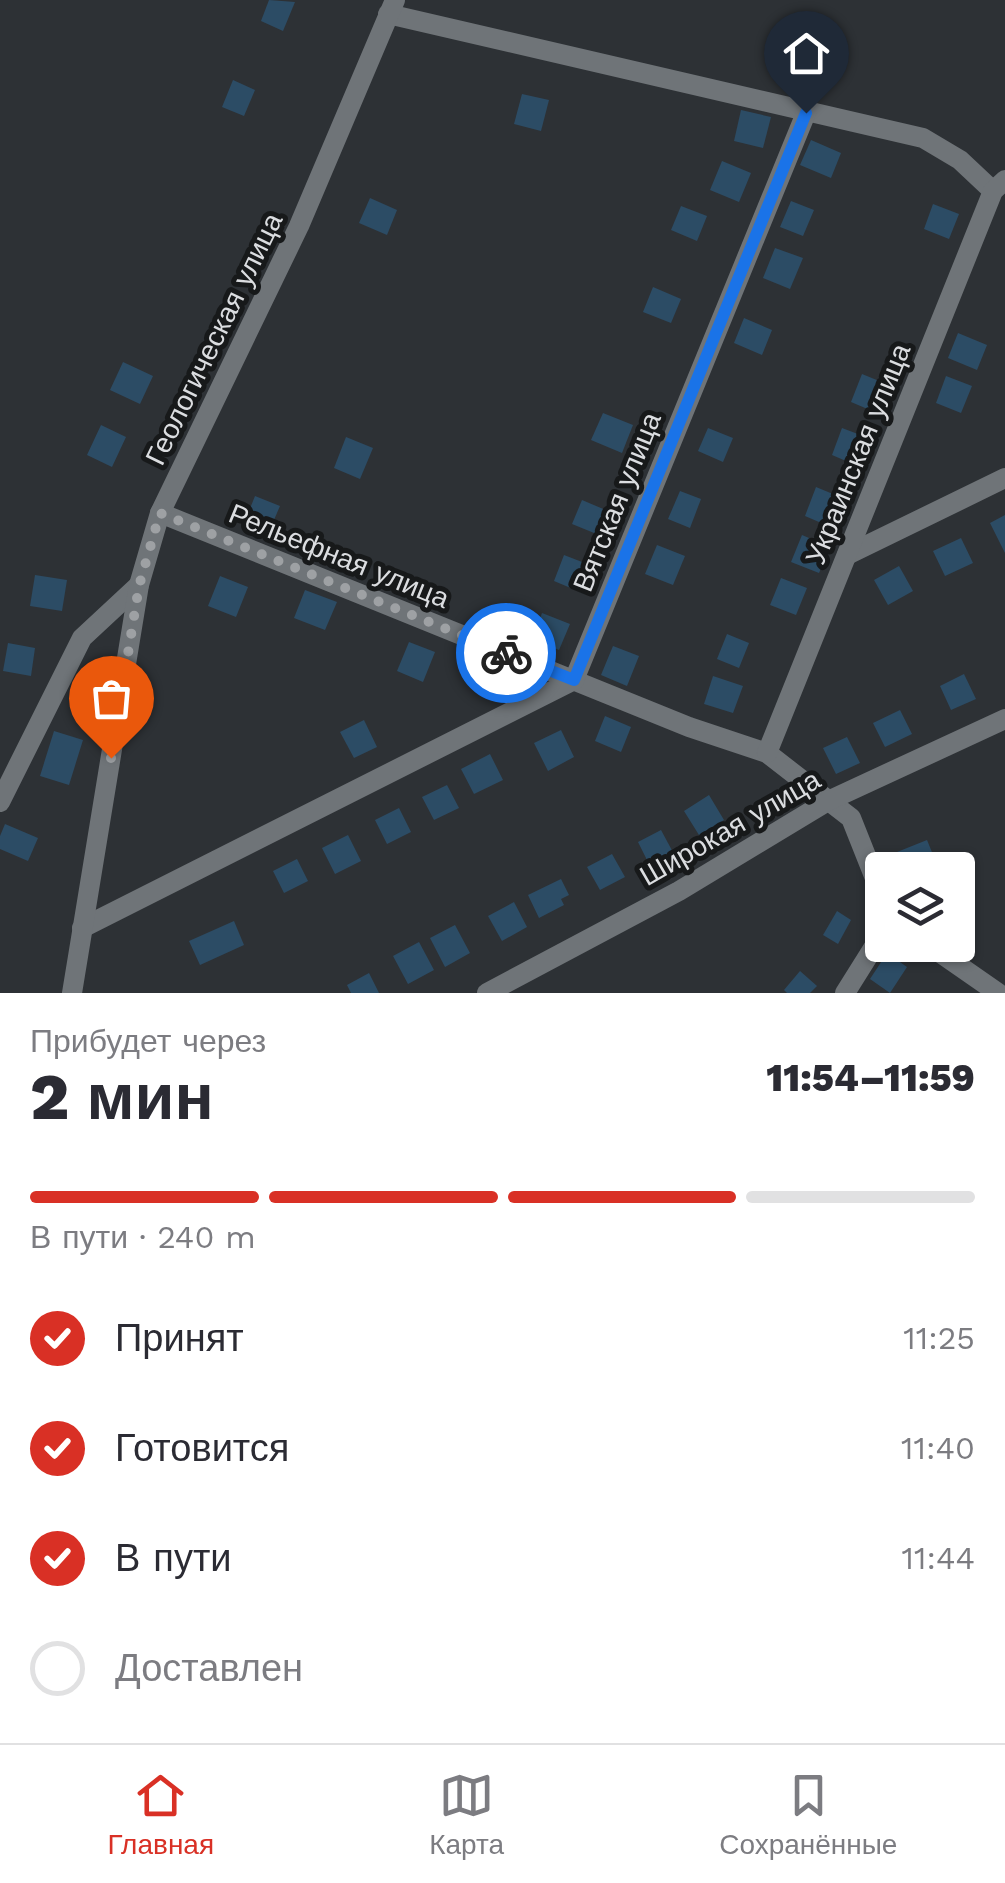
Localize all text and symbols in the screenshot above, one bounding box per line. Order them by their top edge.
pin [764,11,849,114]
icon: home [779,26,834,81]
street label: Геологическая улица [139,207,290,470]
street label: Украинская улица [799,338,918,569]
street label: Вятская улица [566,407,668,596]
street label: Рельефная улица [224,497,454,615]
courier [456,603,556,703]
icon: bike [479,626,534,681]
pin [69,656,154,759]
icon: bag [84,671,139,726]
street label: Широкая улица [634,763,826,893]
map controls [865,852,975,962]
button: layers [865,852,975,962]
text: Прибудет через [30,1022,266,1060]
text: 11:54–11:59 [766,1056,975,1100]
text: 2 мин [30,1059,214,1135]
text: В пути · 240 m [30,1218,256,1256]
icon: check [30,1311,85,1366]
text: Принят [115,1316,244,1360]
text: 11:25 [903,1319,975,1357]
icon: check [30,1421,85,1476]
text: Готовится [115,1426,289,1470]
text: 11:40 [901,1429,975,1467]
icon: check [30,1531,85,1586]
text: В пути [115,1536,232,1580]
text: 11:44 [901,1539,975,1577]
text: Доставлен [115,1646,303,1690]
tab: Главная [108,1768,214,1861]
tab: Карта [429,1768,504,1861]
tab: Сохранённые [719,1768,897,1861]

